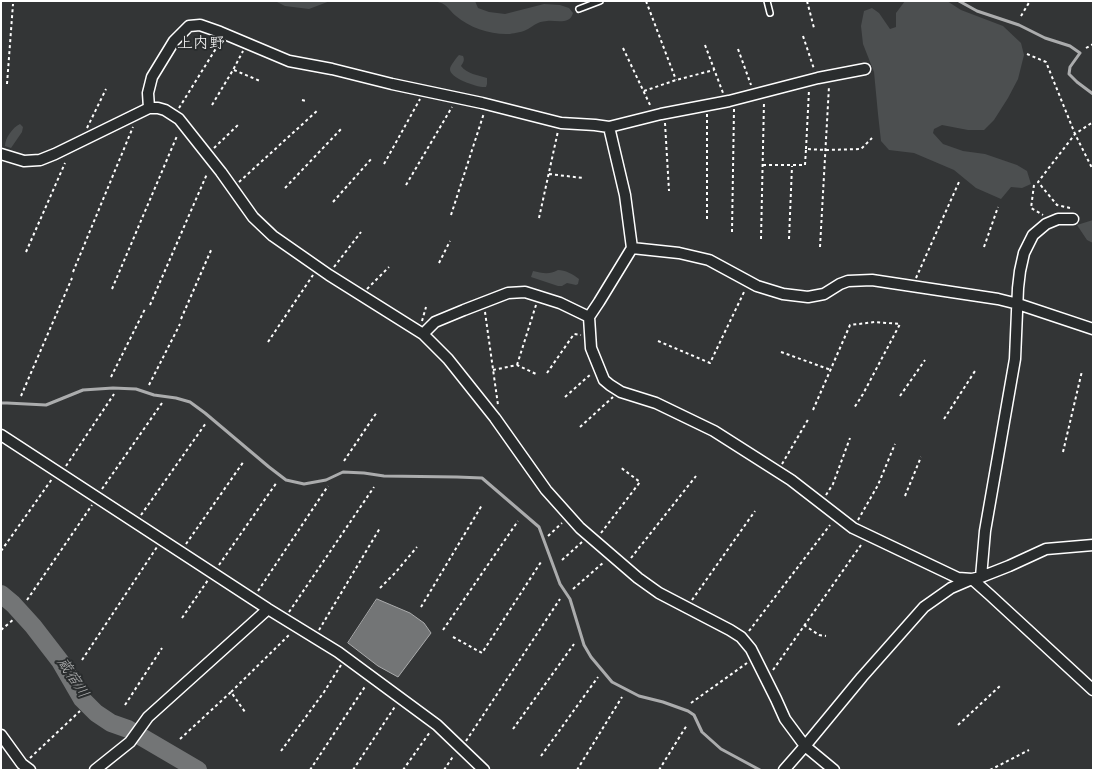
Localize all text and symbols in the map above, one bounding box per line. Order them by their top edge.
district label: 上内野 [177,36,225,56]
water label: 蔵宿川 [51,655,91,703]

